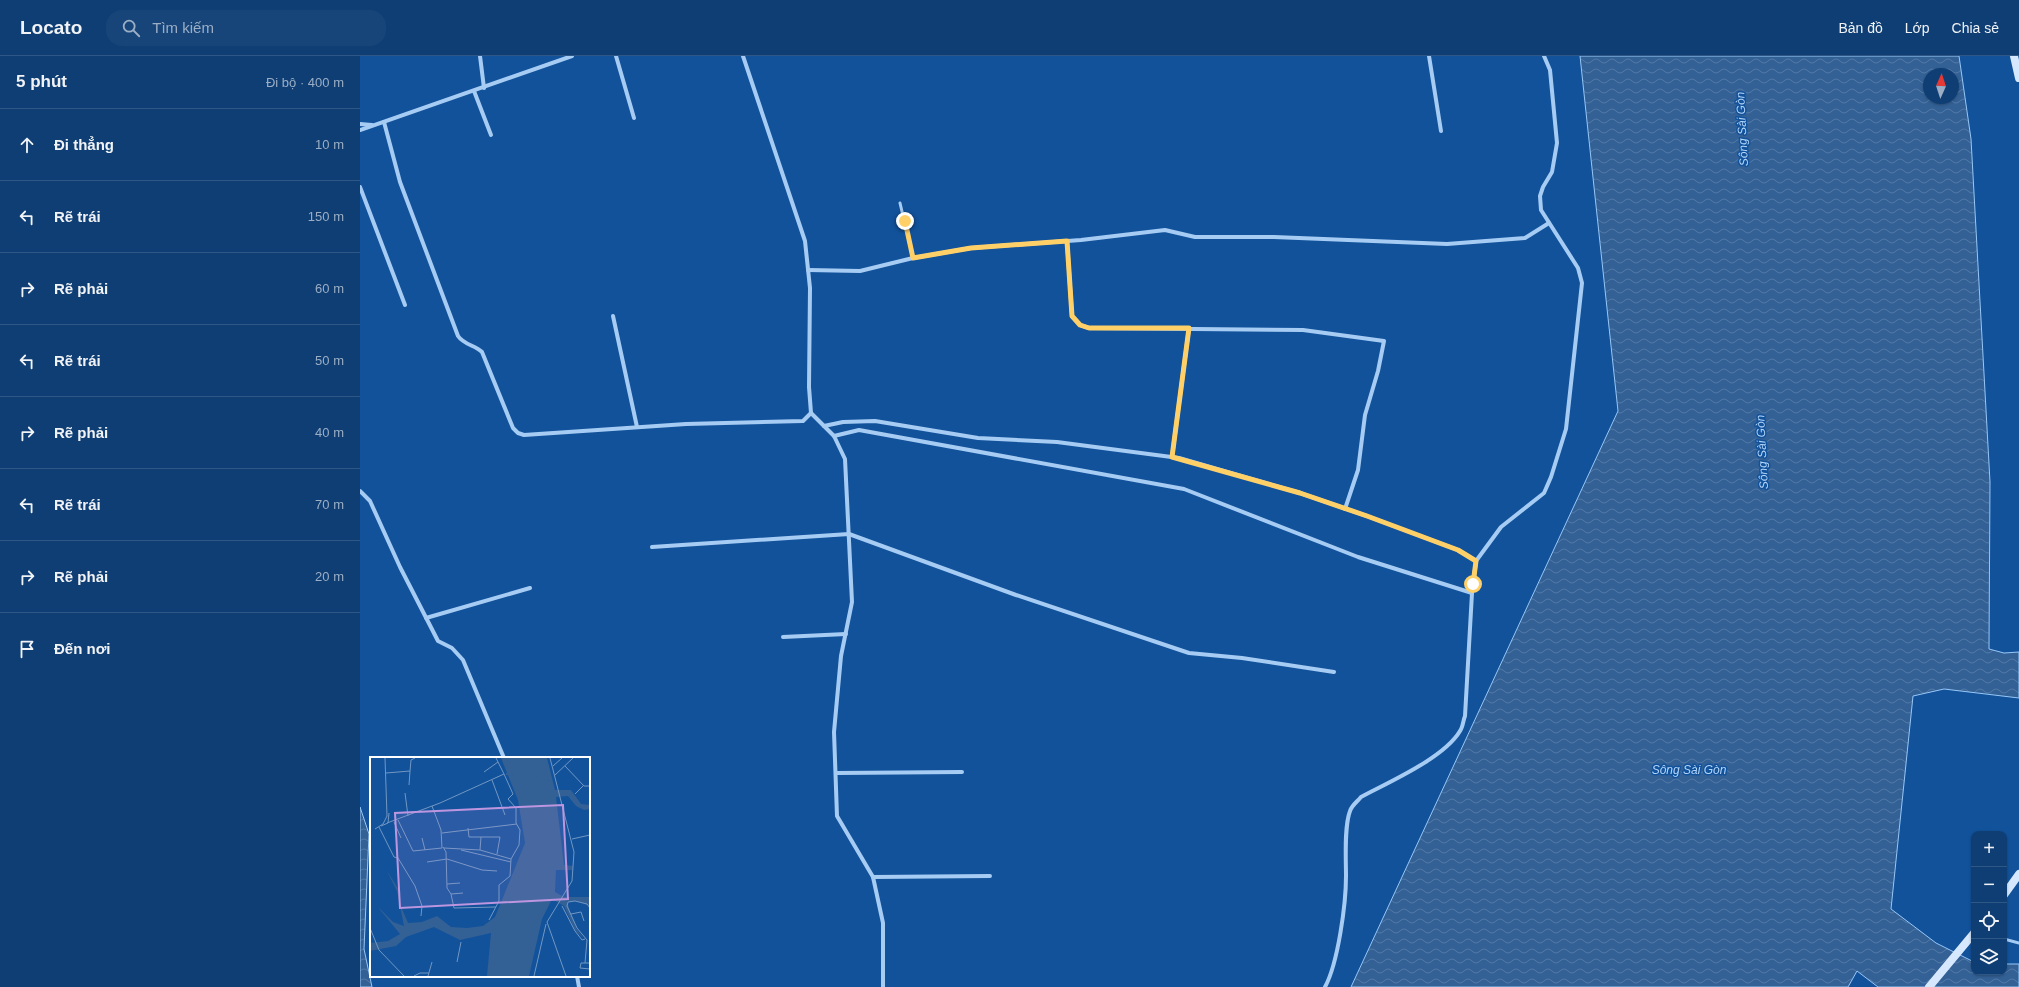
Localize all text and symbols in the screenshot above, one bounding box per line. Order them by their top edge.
search box [106,10,386,46]
text: Locato [20,17,82,38]
icon: search [120,17,142,39]
text: Tìm kiếm [152,19,214,36]
text: Bản đồ [1838,20,1883,36]
text: Lớp [1905,20,1930,36]
text: Chia sẻ [1952,20,1999,36]
north arrow [1923,68,1959,104]
text: 5 phút [16,72,67,91]
text: Đi bộ · 400 m [266,75,344,90]
water label: Sông Sài Gòn [1733,91,1751,167]
icon: ahead [16,134,38,156]
text: Đi thẳng [54,136,114,153]
text: 10 m [315,137,344,152]
icon: left [16,206,38,228]
text: Rẽ trái [54,208,101,225]
text: 150 m [308,209,344,224]
route end [896,212,914,230]
icon: right [16,278,38,300]
text: Rẽ phải [54,280,108,297]
text: 60 m [315,281,344,296]
icon: left [16,350,38,372]
text: Rẽ trái [54,352,101,369]
text: 50 m [315,353,344,368]
water label: Sông Sài Gòn [1753,414,1771,490]
icon: right [16,422,38,444]
text: Rẽ phải [54,424,108,441]
text: 40 m [315,425,344,440]
icon: left [16,494,38,516]
text: Rẽ trái [54,496,101,513]
text: 70 m [315,497,344,512]
icon: right [16,566,38,588]
text: Rẽ phải [54,568,108,585]
text: 20 m [315,569,344,584]
route start [1464,575,1482,593]
icon: arrive [16,638,38,660]
text: Đến nơi [54,640,111,657]
inset map [370,757,590,977]
water label: Sông Sài Gòn [1652,763,1727,777]
map controls [1971,831,2007,975]
button: + [1971,831,2007,867]
button: − [1971,867,2007,903]
button: locate [1971,903,2007,939]
button: layers [1971,939,2007,975]

